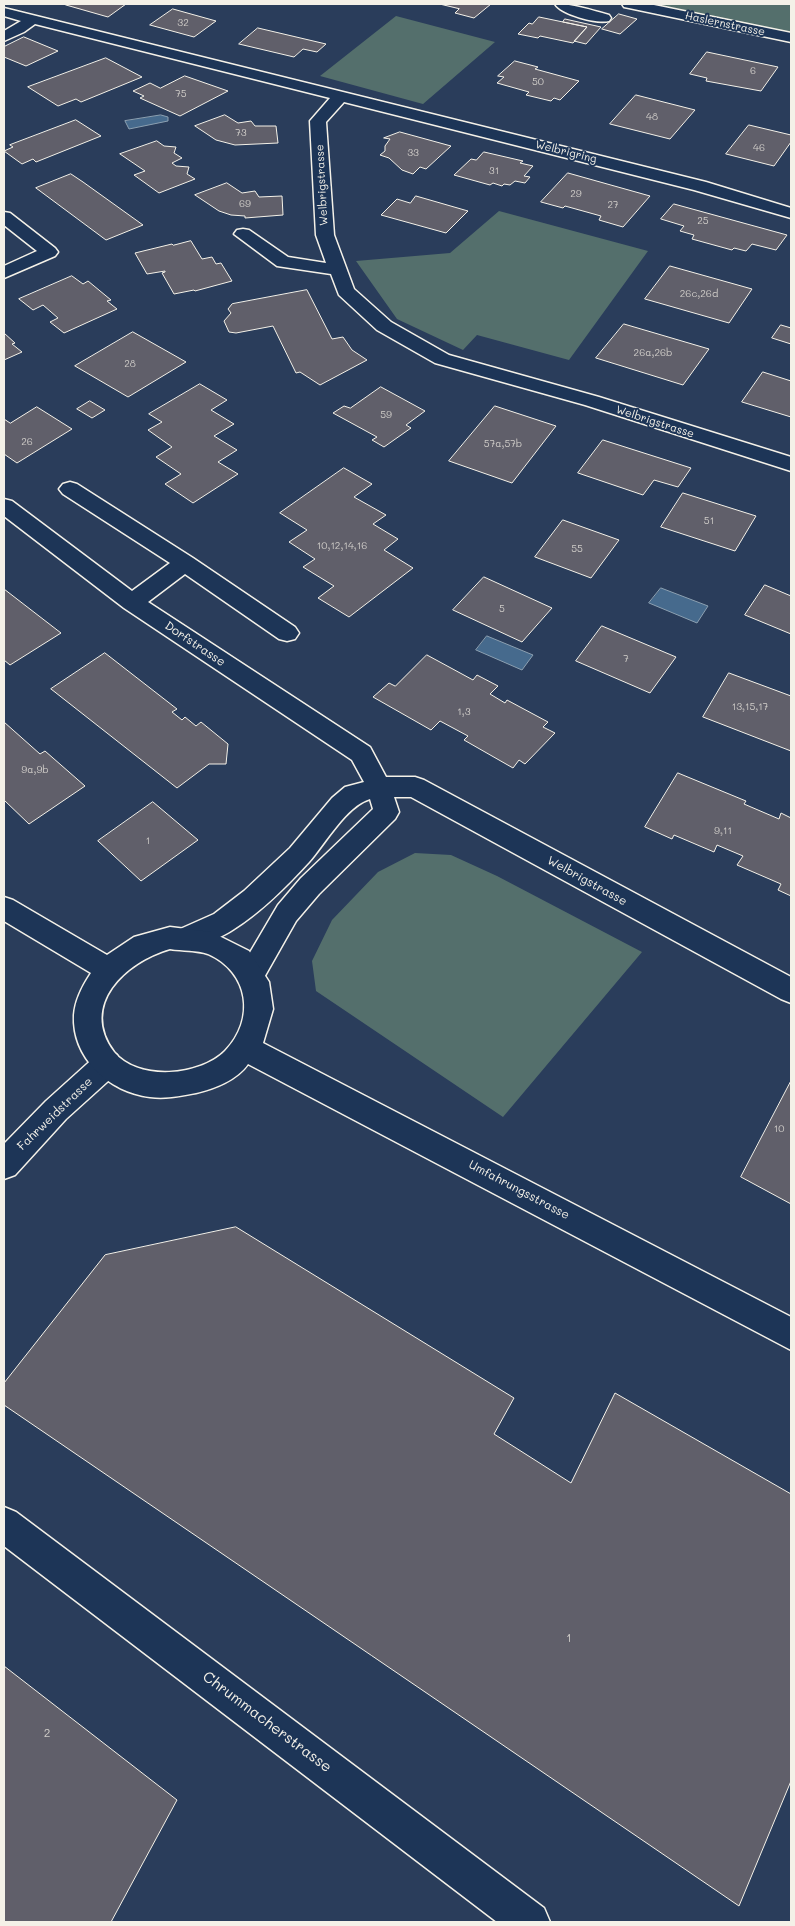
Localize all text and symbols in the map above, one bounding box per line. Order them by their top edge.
street label: Haslernstrasse [684,9,766,39]
house number: 32 [177,17,189,29]
house number: 6 [750,65,756,77]
house number: 50 [532,76,544,88]
house number: 75 [175,88,187,100]
house number: 48 [646,111,658,123]
house number: 73 [235,127,247,139]
street label: Welbrigring [534,138,598,166]
house number: 46 [753,142,765,154]
street label: Welbrigstrasse [313,144,331,226]
house number: 33 [407,147,419,159]
house number: 31 [489,165,499,177]
house number: 29 [570,188,582,200]
house number: 69 [239,198,251,210]
house number: 27 [607,199,619,211]
house number: 25 [697,215,709,227]
house number: 26c,26d [680,288,718,300]
house number: 26a,26b [634,347,672,359]
house number: 28 [124,358,136,370]
street label: Welbrigstrasse [614,403,696,441]
house number: 59 [380,409,392,421]
house number: 26 [21,436,33,448]
house number: 57a,57b [484,438,522,450]
house number: 51 [704,515,714,527]
house number: 10,12,14,16 [317,540,367,552]
house number: 55 [571,543,583,555]
house number: 5 [499,603,505,615]
street label: Dorfstrasse [162,619,228,669]
house number: 7 [623,653,629,665]
house number: 13,15,17 [732,701,768,713]
house number: 1,3 [457,706,471,718]
house number: 9a,9b [21,764,49,776]
house number: 9,11 [714,825,732,837]
house number: 1 [146,835,150,847]
street label: Welbrigstrasse [545,853,629,909]
street label: Fahrweidstrasse [14,1075,96,1153]
house number: 10 [774,1123,784,1135]
street label: Umfahrungsstrasse [466,1157,572,1223]
house number: 1 [566,1631,572,1645]
street label: Chrummacherstrasse [199,1668,335,1776]
house number: 2 [44,1726,50,1740]

